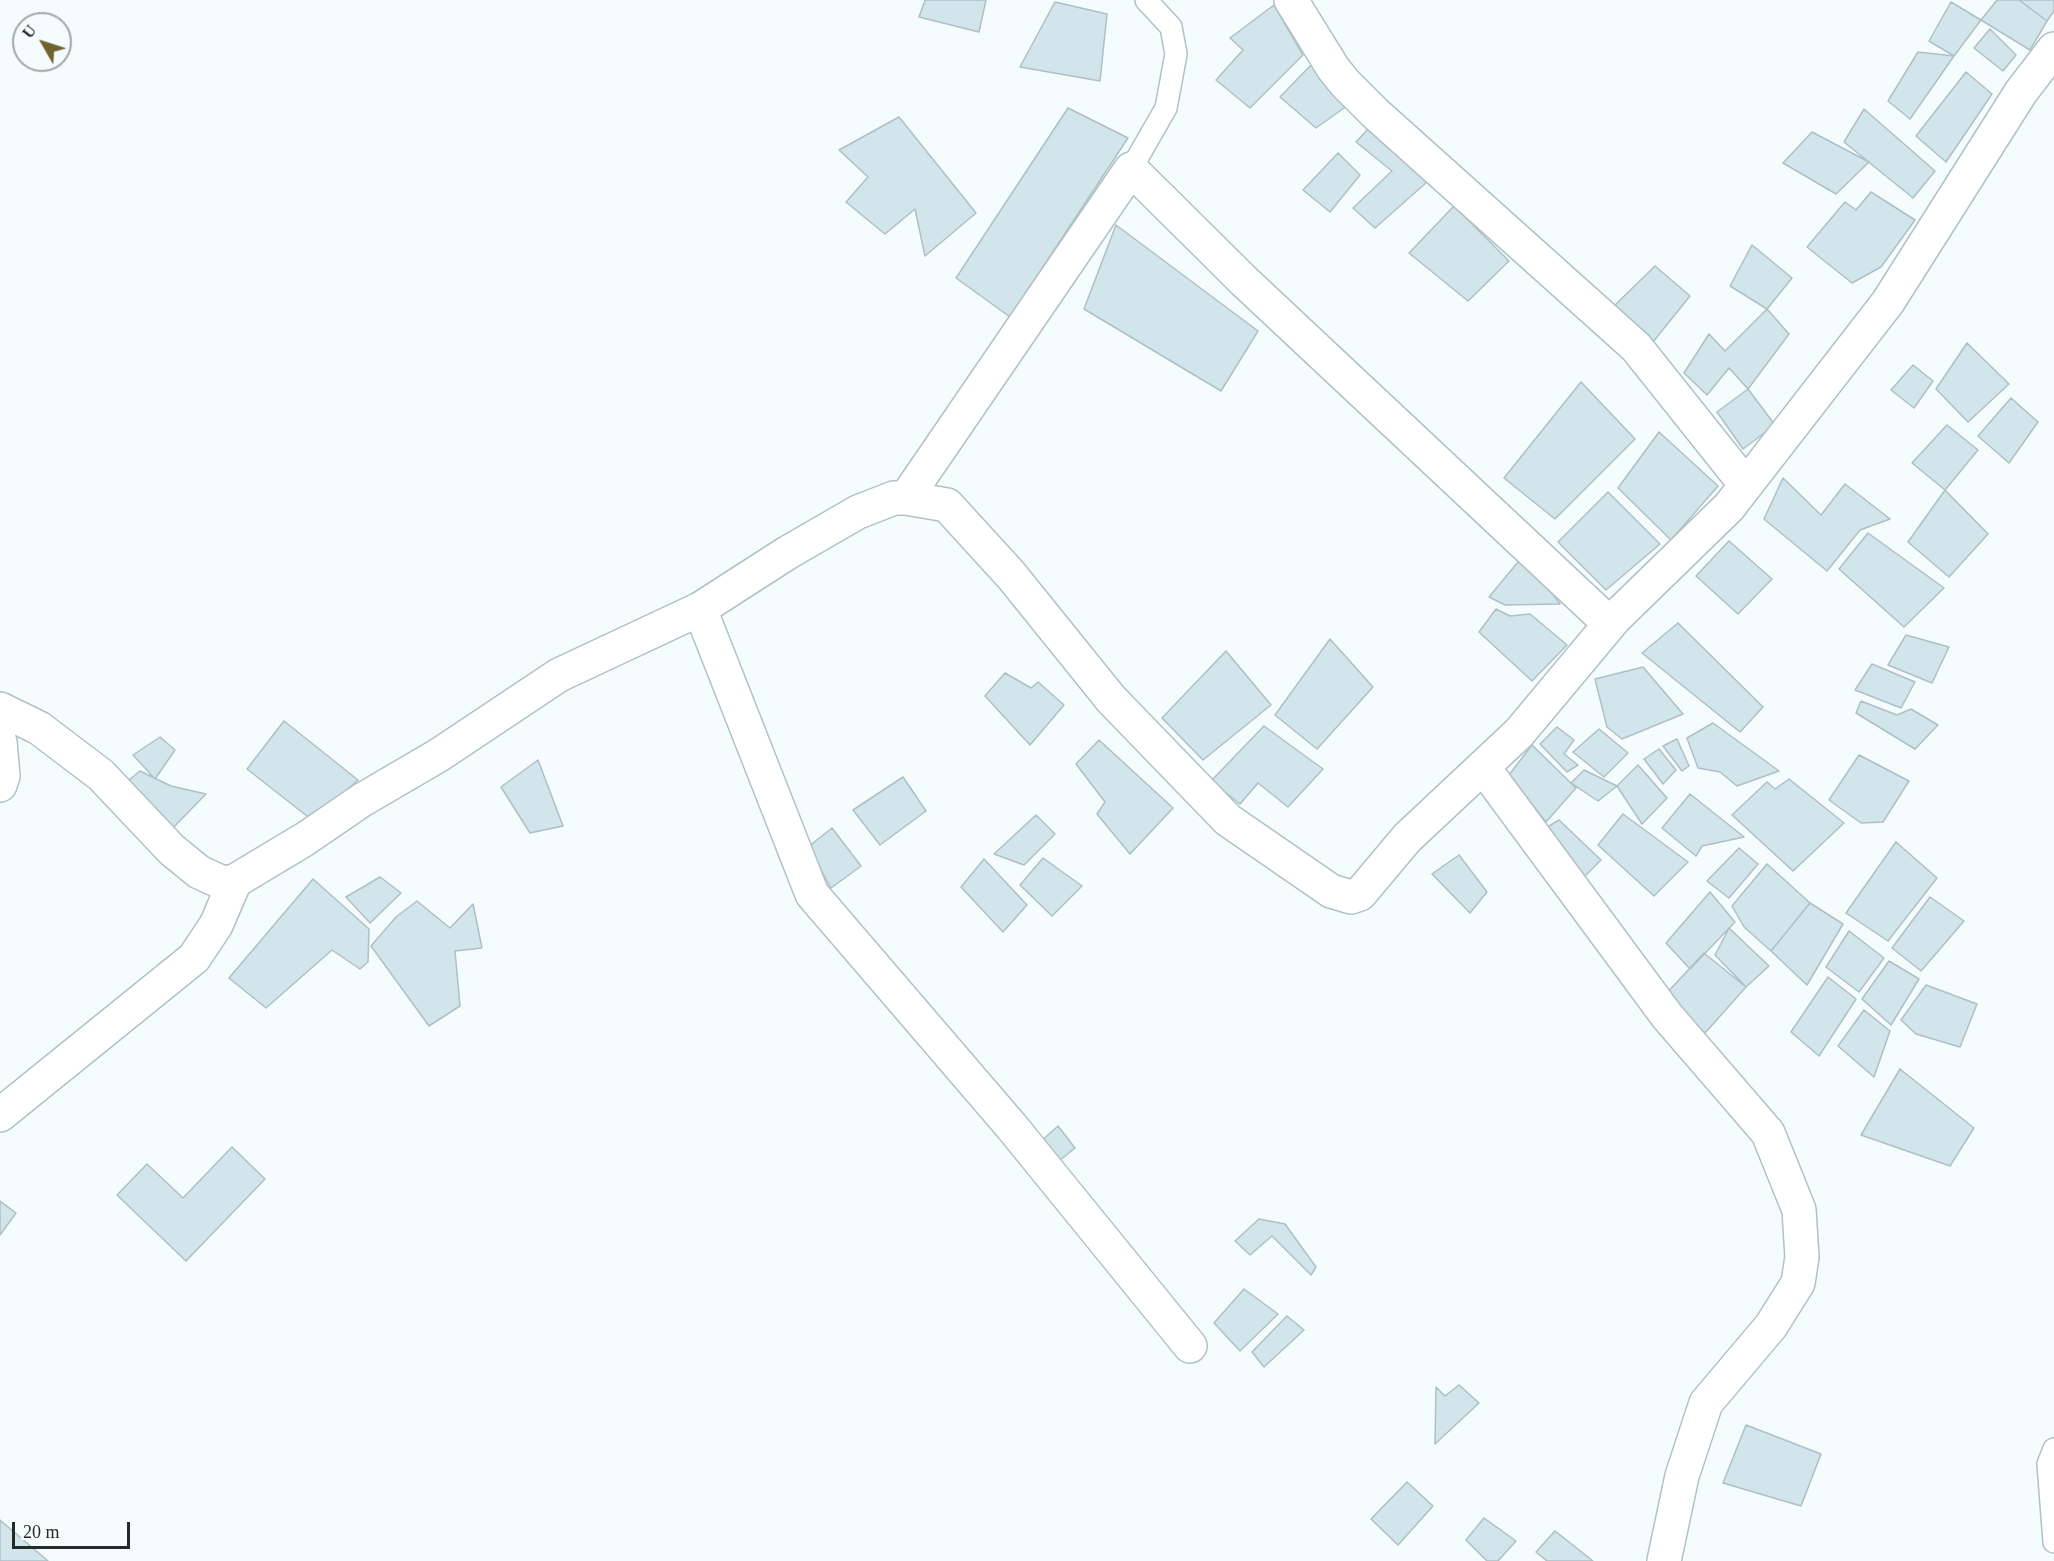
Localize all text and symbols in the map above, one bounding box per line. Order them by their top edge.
north arrow [12,12,72,72]
text: U [19,22,39,41]
scale bar [15,1510,134,1548]
text: 20 m [23,1522,60,1542]

